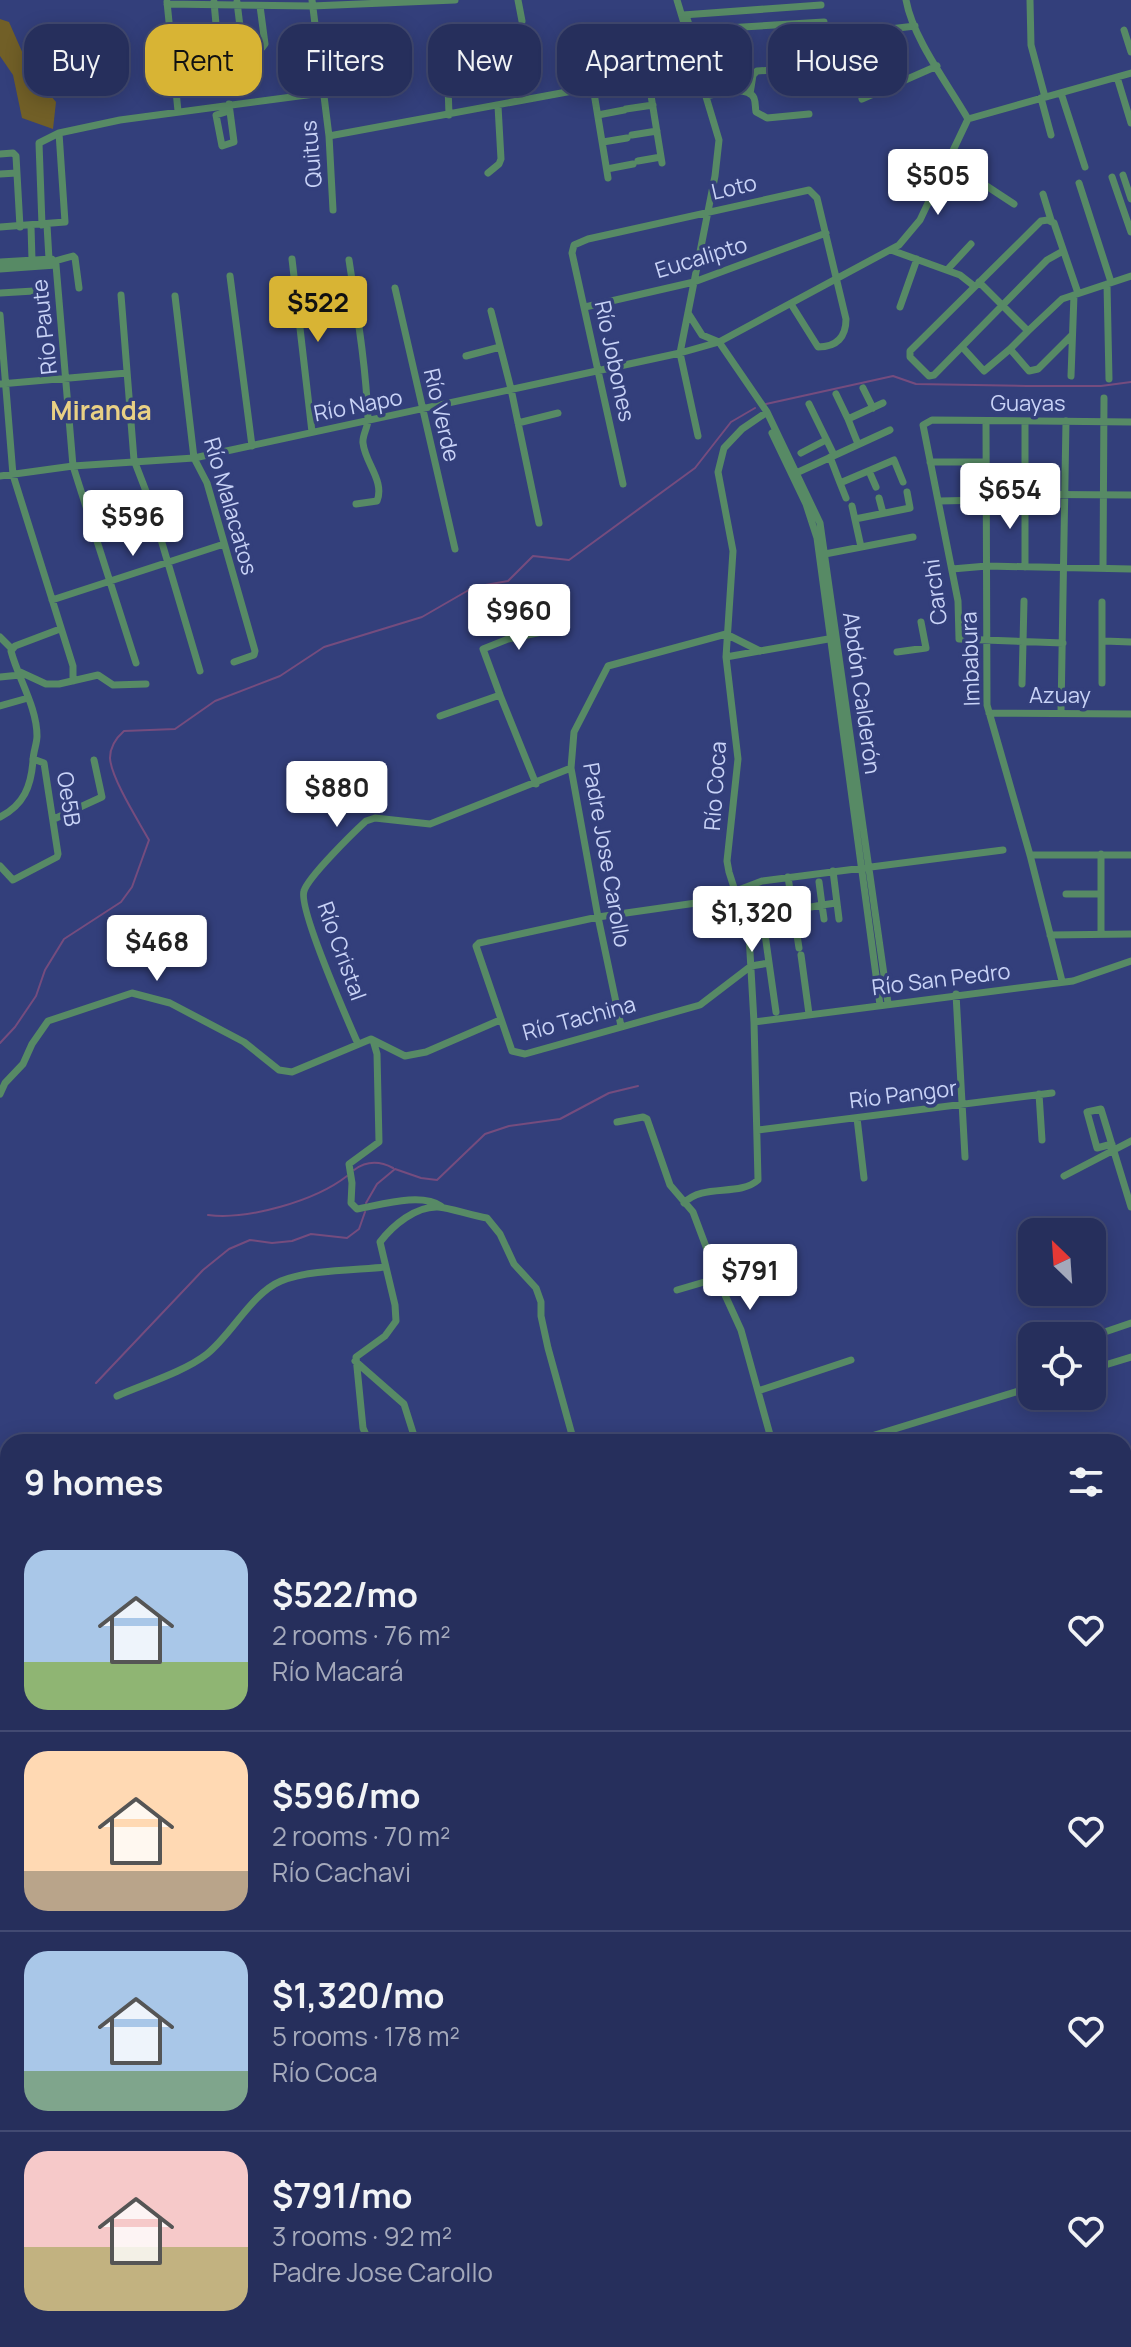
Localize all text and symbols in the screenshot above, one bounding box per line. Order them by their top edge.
chip: Buy [24,24,129,96]
chip: Rent [145,24,262,96]
chip: Filters [278,24,412,96]
chip: New [428,24,541,96]
chip: Apartment [557,24,752,96]
chip: House [768,24,907,96]
street label: Quitus [293,119,329,189]
pin: $505 [891,149,985,217]
text: $505 [906,157,970,193]
street label: Loto [708,167,760,207]
street label: Eucalipto [651,229,751,285]
pin: $522 [271,276,365,344]
street label: Río Paute [24,278,64,376]
text: $522 [287,284,349,320]
street label: Río Jobones [588,298,642,424]
street label: Río Verde [417,365,467,465]
street label: Río Napo [311,382,405,428]
street label: Guayas [990,388,1066,418]
district label: Miranda [50,392,152,428]
street label: Río Malacatos [197,434,265,578]
pin: $654 [963,463,1057,531]
text: $654 [978,471,1042,507]
pin: $596 [86,490,180,558]
text: $596 [101,498,165,534]
street label: Carchi [916,557,954,627]
pin: $960 [472,584,566,652]
text: $960 [486,592,552,628]
street label: Abdón Calderón [836,610,888,776]
street label: Imbabura [953,611,987,707]
street label: Azuay [1029,680,1091,710]
street label: Río Coca [697,740,733,832]
street label: Padre Jose Carollo [576,760,638,950]
pin: $880 [290,761,384,829]
text: $880 [304,769,370,805]
street label: Oe5B [50,770,88,828]
pin: $1,320 [687,886,817,954]
text: $1,320 [711,894,793,930]
street label: Río Cristal [310,897,374,1005]
pin: $468 [110,915,204,983]
text: $468 [125,923,189,959]
street label: Río San Pedro [870,956,1012,1002]
street label: Río Tachina [519,989,639,1047]
street label: Río Pangor [847,1072,959,1115]
north arrow [1018,1218,1106,1306]
map controls [1018,1218,1106,1410]
pin: $791 [703,1244,797,1312]
text: $791 [721,1252,779,1288]
button: locate [1018,1322,1106,1410]
text: 9 homes [24,1459,163,1505]
icon: filters [1064,1460,1108,1504]
text: $522/mo [272,1571,418,1617]
icon: home [88,1582,184,1678]
icon: heart [1064,1608,1108,1652]
text: 2 rooms · 76 m² [272,1617,451,1653]
text: Río Macará [272,1653,403,1689]
text: $596/mo [272,1772,421,1818]
icon: home [88,1783,184,1879]
icon: heart [1064,1809,1108,1853]
text: 2 rooms · 70 m² [272,1818,450,1854]
text: Río Cachavi [272,1854,411,1890]
text: $1,320/mo [272,1972,445,2018]
icon: home [88,1983,184,2079]
icon: heart [1064,2009,1108,2053]
text: 5 rooms · 178 m² [272,2018,460,2054]
text: Río Coca [272,2054,378,2090]
text: $791/mo [272,2172,413,2218]
icon: home [88,2183,184,2279]
icon: heart [1064,2209,1108,2253]
text: 3 rooms · 92 m² [272,2218,452,2254]
text: Padre Jose Carollo [272,2254,493,2290]

